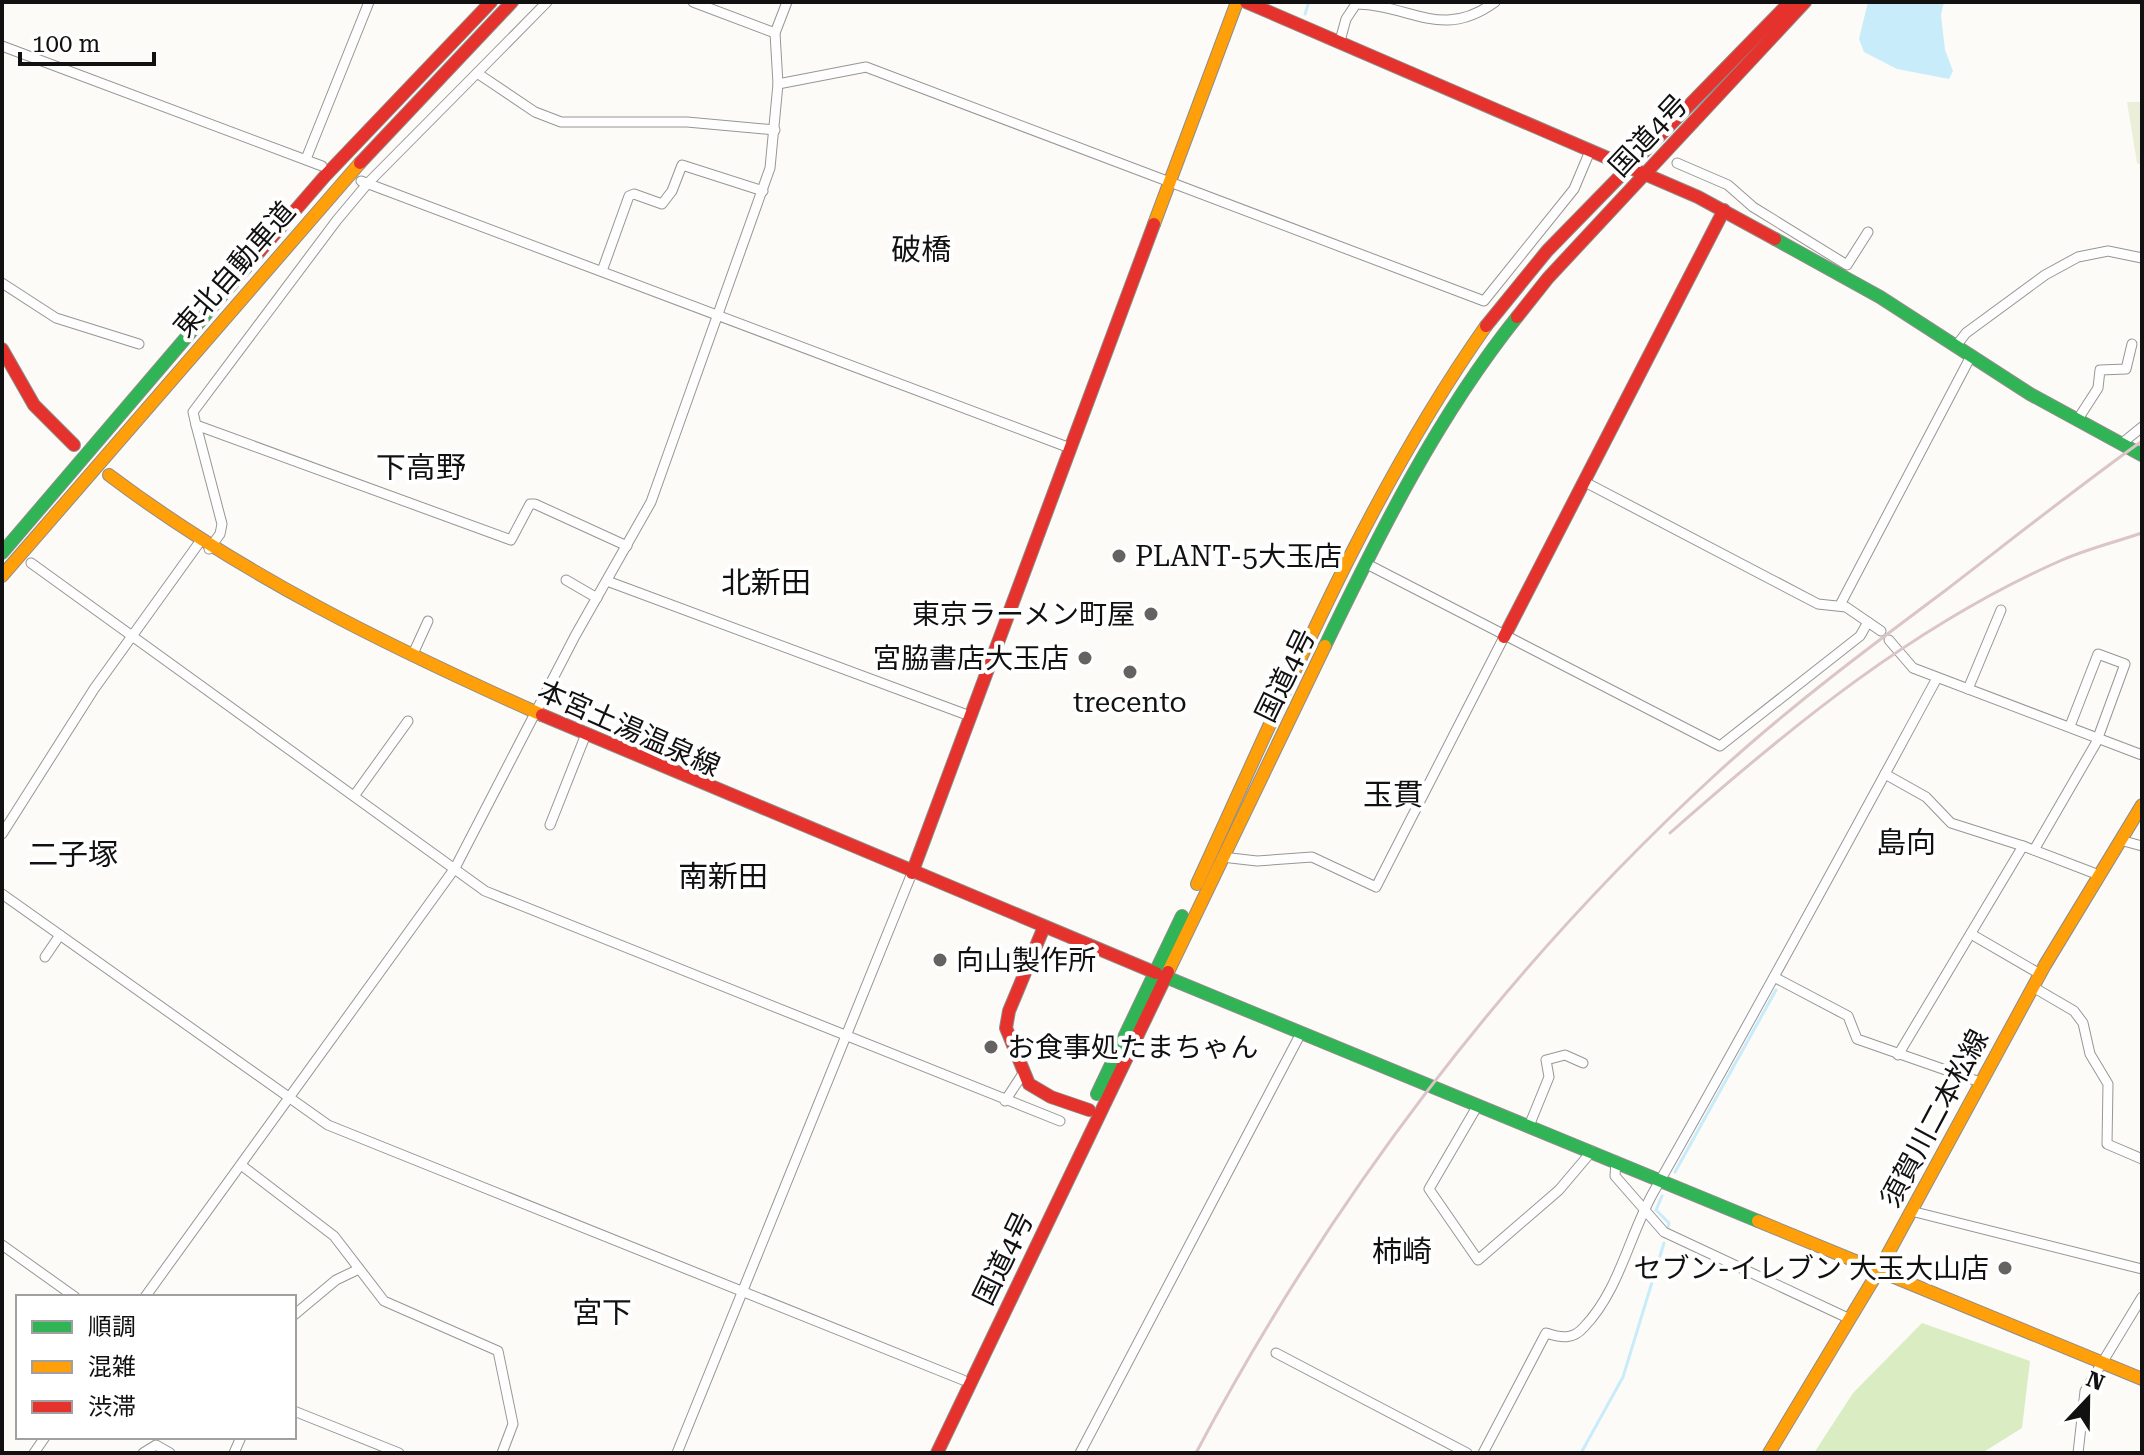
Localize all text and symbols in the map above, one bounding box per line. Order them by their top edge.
scale bar [20,16,154,66]
text: 100 m [32,30,100,58]
street label: 国道4号 [1602,88,1694,183]
street label: 東北自動車道 [167,195,302,344]
district label: 破橋 [891,232,951,267]
district label: 下高野 [376,450,466,485]
place label: PLANT-5大玉店 [1135,540,1342,573]
marker: PLANT-5大玉店 [1110,547,1128,565]
district label: 北新田 [721,565,811,600]
place label: 東京ラーメン町屋 [912,598,1135,631]
marker: 東京ラーメン町屋 [1142,605,1160,623]
street label: 国道4号 [1249,623,1322,727]
place label: 宮脇書店大玉店 [873,642,1069,675]
marker: 宮脇書店大玉店 [1076,649,1094,667]
marker: trecento [1121,663,1139,681]
street label: 本宮土湯温泉線 [533,674,725,783]
place label: trecento [1073,686,1187,719]
district label: 玉貫 [1363,777,1423,812]
district label: 島向 [1876,825,1936,860]
district label: 二子塚 [28,837,118,872]
district label: 南新田 [678,859,768,894]
place label: 向山製作所 [956,944,1096,977]
marker: 向山製作所 [931,951,949,969]
street label: 須賀川二本松線 [1874,1024,1995,1213]
place label: お食事処たまちゃん [1007,1031,1258,1064]
marker: お食事処たまちゃん [982,1038,1000,1056]
street label: 国道4号 [967,1206,1040,1310]
district label: 柿崎 [1372,1234,1432,1269]
place label: セブン-イレブン 大玉大山店 [1634,1252,1989,1285]
marker: セブン-イレブン 大玉大山店 [1996,1259,2014,1277]
legend [16,1295,296,1439]
district label: 宮下 [572,1295,632,1330]
text: 順調 [88,1313,136,1341]
text: 混雑 [88,1353,136,1381]
north arrow [2048,1359,2128,1439]
text: N [2083,1366,2108,1396]
text: 渋滞 [88,1393,136,1421]

